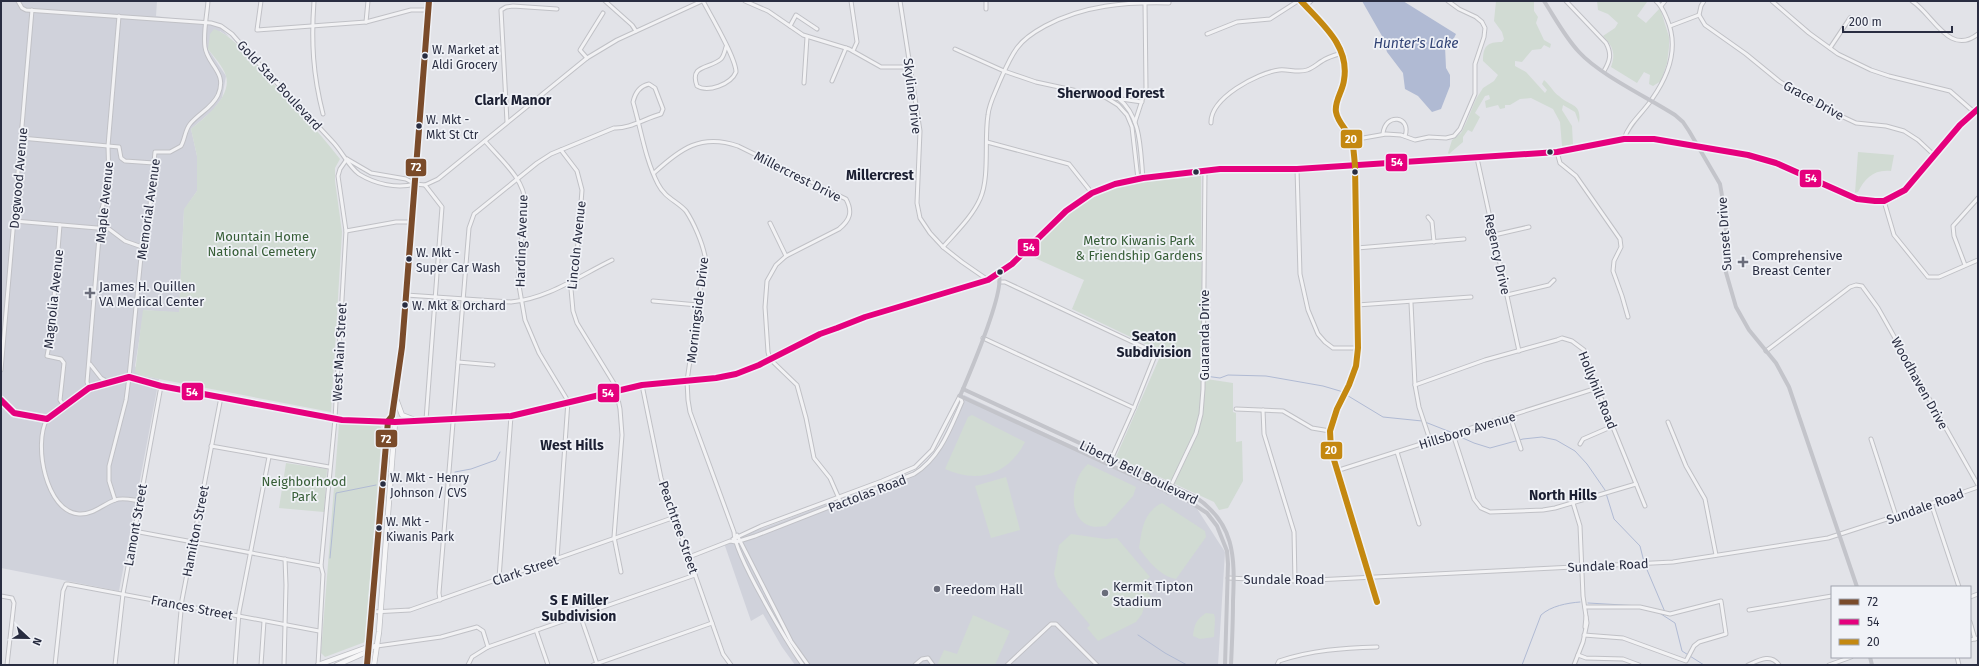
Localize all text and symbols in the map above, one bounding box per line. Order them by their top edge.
scale bar [1843,8,1952,34]
text: 200 m [1849,15,1882,29]
water label: Hunter's Lake [1373,35,1459,52]
street label: Gold Star Boulevard [234,37,325,133]
place label: W. Market at Aldi Grocery [432,43,500,72]
marker: W. Market at Aldi Grocery [420,51,430,61]
street label: Skyline Drive [900,57,925,135]
street label: Grace Drive [1781,78,1847,123]
district label: Sherwood Forest [1057,85,1165,102]
district label: Clark Manor [475,92,552,109]
place label: W. Mkt - Mkt St Ctr [426,113,479,142]
marker: W. Mkt - Mkt St Ctr [414,121,424,131]
street label: Dogwood Avenue [7,127,30,229]
line badge: 20 [1340,129,1363,149]
text: 20 [1345,133,1358,146]
unlabelled marker [1545,147,1555,157]
street label: Millercrest Drive [752,148,844,205]
line badge: 54 [1385,153,1408,172]
text: 54 [1391,156,1403,169]
street label: Memorial Avenue [134,158,163,261]
line badge: 72 [405,158,427,177]
street label: Maple Avenue [93,160,116,244]
text: 72 [411,161,422,174]
district label: Millercrest [846,167,915,184]
unlabelled marker [1191,167,1201,177]
unlabelled marker [1350,167,1360,177]
line badge: 54 [1799,169,1822,188]
text: 54 [1805,172,1817,185]
street label: Harding Avenue [512,194,531,288]
street label: Sunset Drive [1714,197,1735,271]
street label: Lincoln Avenue [564,200,589,290]
street label: Regency Drive [1482,212,1513,296]
park label: Mountain Home National Cemetery [207,229,317,259]
park label: Metro Kiwanis Park & Friendship Gardens [1076,233,1202,263]
line badge: 54 [1017,238,1040,257]
text: 54 [1023,241,1035,254]
place label: W. Mkt - Super Car Wash [416,246,501,275]
street label: Magnolia Avenue [41,248,66,350]
place label: Comprehensive Breast Center [1752,248,1843,278]
marker: W. Mkt - Super Car Wash [404,254,414,264]
street label: Morningside Drive [684,256,711,364]
marker: Comprehensive Breast Center [1737,256,1749,268]
unlabelled marker [995,267,1005,277]
place label: James H. Quillen VA Medical Center [99,279,204,309]
marker: James H. Quillen VA Medical Center [84,287,96,299]
street label: Guaranda Drive [1197,290,1212,380]
place label: W. Mkt & Orchard [412,299,506,313]
marker: W. Mkt & Orchard [400,300,410,310]
street label: West Main Street [329,302,350,402]
district label: Seaton Subdivision [1117,328,1191,361]
street label: Woodhaven Drive [1888,335,1951,432]
street label: Hollyhill Road [1575,349,1620,431]
line badge: 54 [181,382,204,401]
line badge: 54 [597,383,620,403]
text: 54 [186,386,198,399]
text: 54 [602,387,614,400]
street label: Hillsboro Avenue [1417,409,1517,452]
line badge: 72 [375,429,398,448]
text: 72 [381,433,392,446]
district label: West Hills [540,437,604,454]
street label: Liberty Bell Boulevard [1077,437,1200,508]
line badge: 20 [1320,441,1343,460]
text: 20 [1325,444,1338,457]
place label: W. Mkt - Henry Johnson / CVS [390,471,469,500]
street label: Pactolas Road [826,472,908,515]
park label: Neighborhood Park [262,474,346,504]
marker: W. Mkt - Henry Johnson / CVS [378,479,388,489]
street label: Peachtree Street [656,479,702,576]
street label: Lamont Street [121,483,150,567]
street label: Hamilton Street [179,484,212,578]
street label: Sundale Road [1884,486,1966,527]
district label: North Hills [1529,487,1597,504]
place label: W. Mkt - Kiwanis Park [386,515,455,544]
marker: W. Mkt - Kiwanis Park [374,523,384,533]
street label: Clark Street [490,552,560,589]
street label: Sundale Road [1567,556,1649,575]
street label: Sundale Road [1243,572,1325,587]
place label: Kermit Tipton Stadium [1113,579,1193,609]
place label: Freedom Hall [945,582,1023,597]
marker: Freedom Hall [932,584,942,594]
legend [1831,586,1971,658]
marker: Kermit Tipton Stadium [1100,588,1110,598]
street label: Frances Street [150,592,234,623]
district label: S E Miller Subdivision [542,592,616,625]
text: 72 [1867,595,1878,609]
text: 54 [1867,615,1880,629]
north arrow [8,618,48,658]
text: 20 [1867,635,1880,649]
text: N [29,636,44,647]

